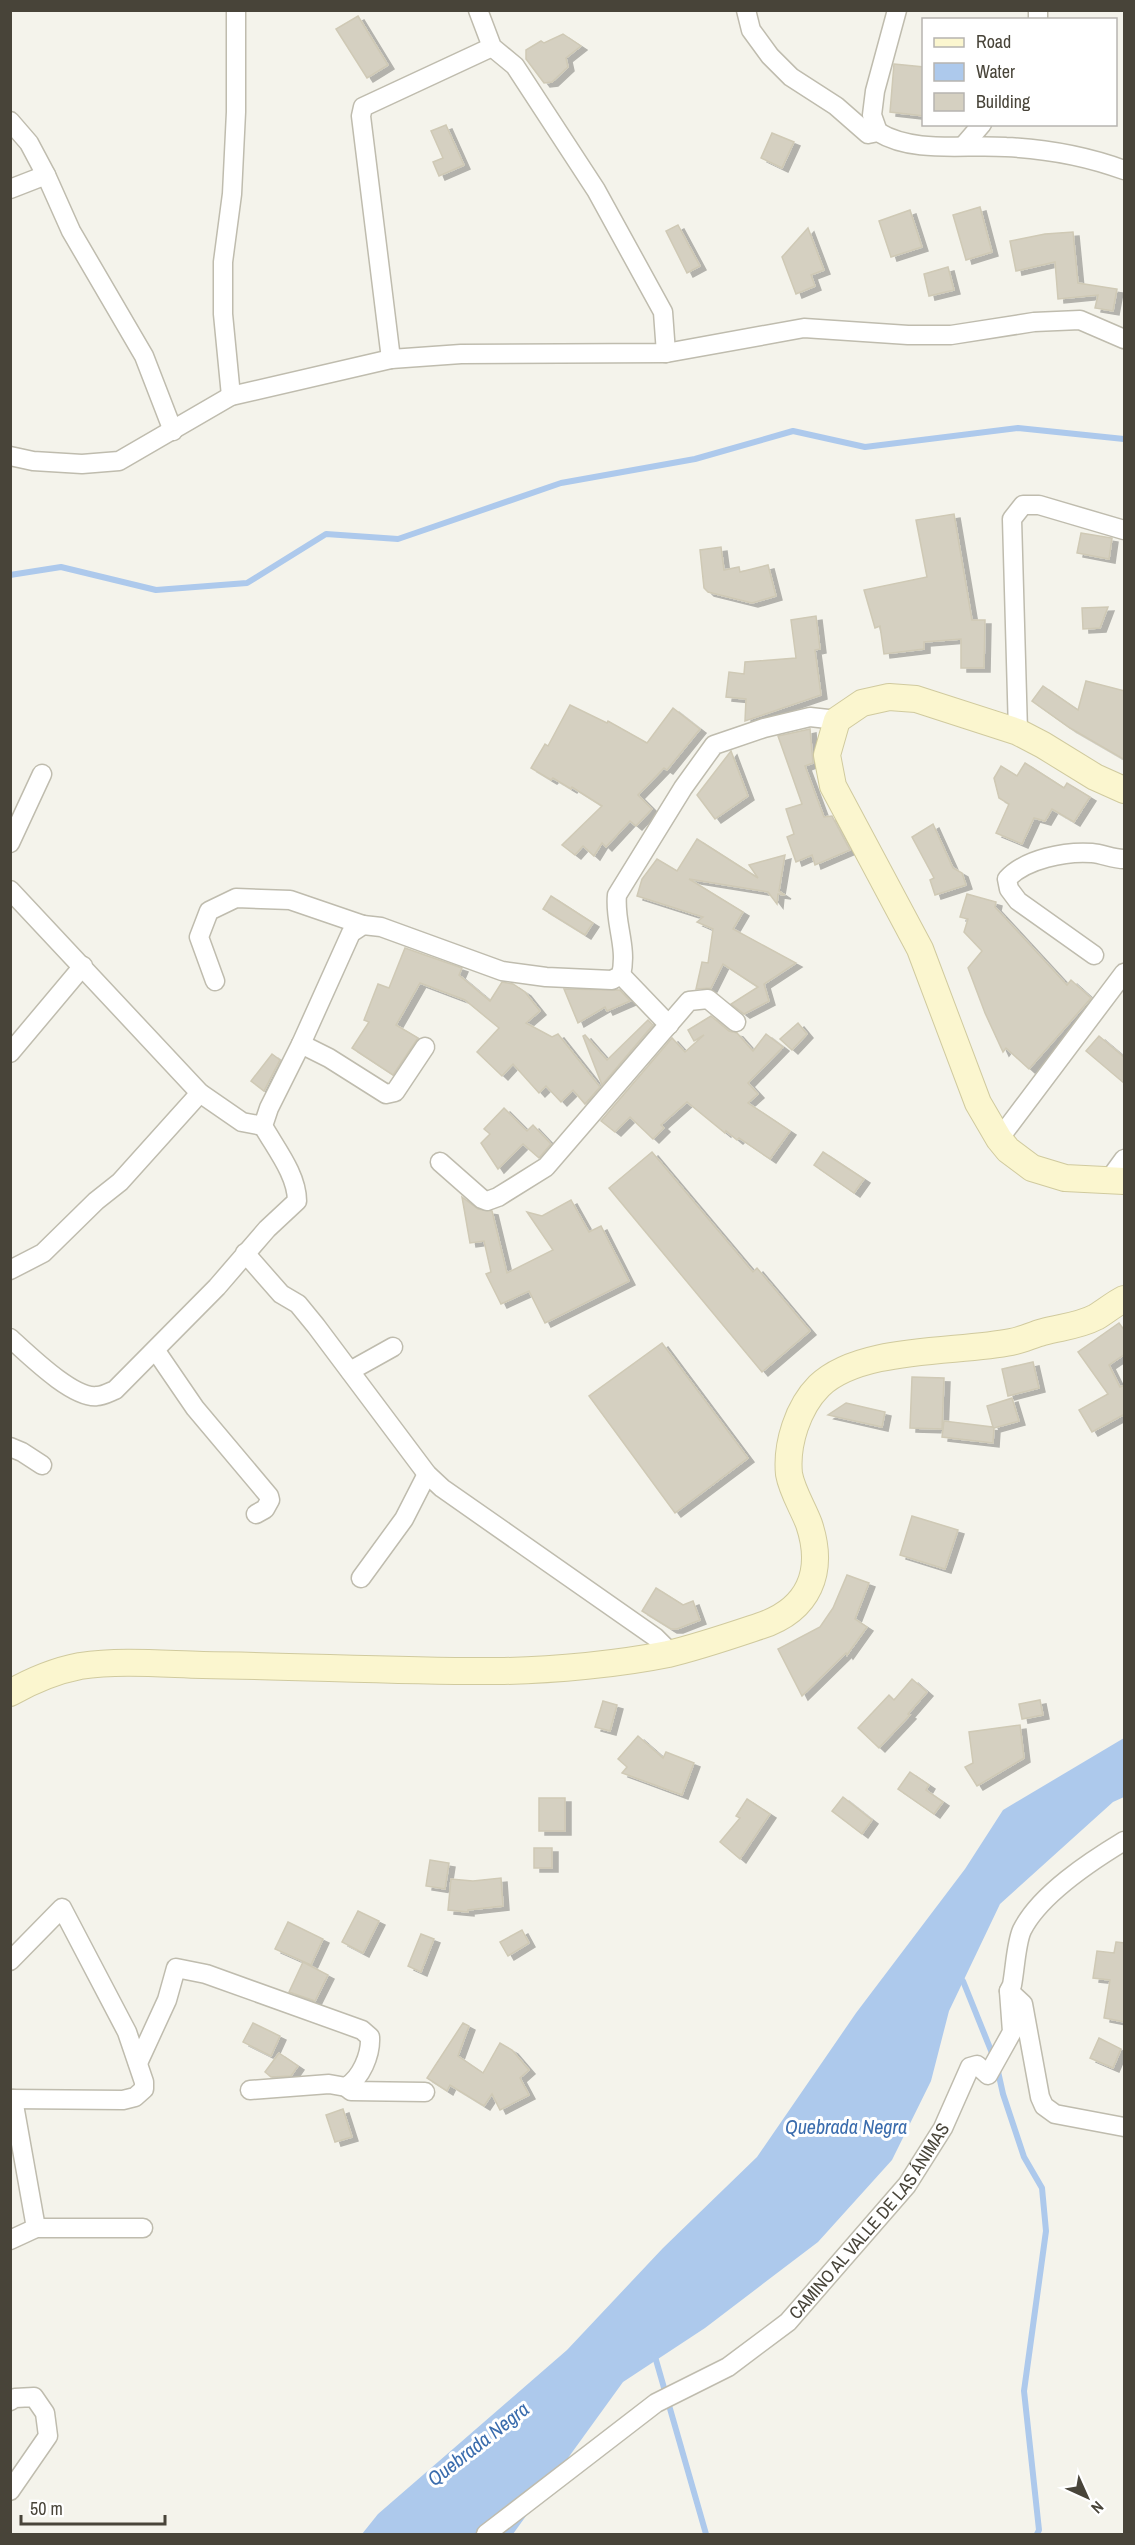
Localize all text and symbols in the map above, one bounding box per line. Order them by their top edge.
legend [922,18,1117,126]
text: Road [976,29,1011,54]
text: Water [976,59,1015,84]
text: Building [976,89,1031,114]
water label: Quebrada Negra [785,2113,907,2140]
street label: CAMINO AL VALLE DE LAS ÁNIMAS [783,2118,955,2325]
water label: Quebrada Negra [421,2395,534,2492]
north arrow [1057,2467,1117,2527]
scale bar [21,2488,165,2526]
text: 50 m [30,2496,63,2521]
text: N [1086,2496,1109,2519]

